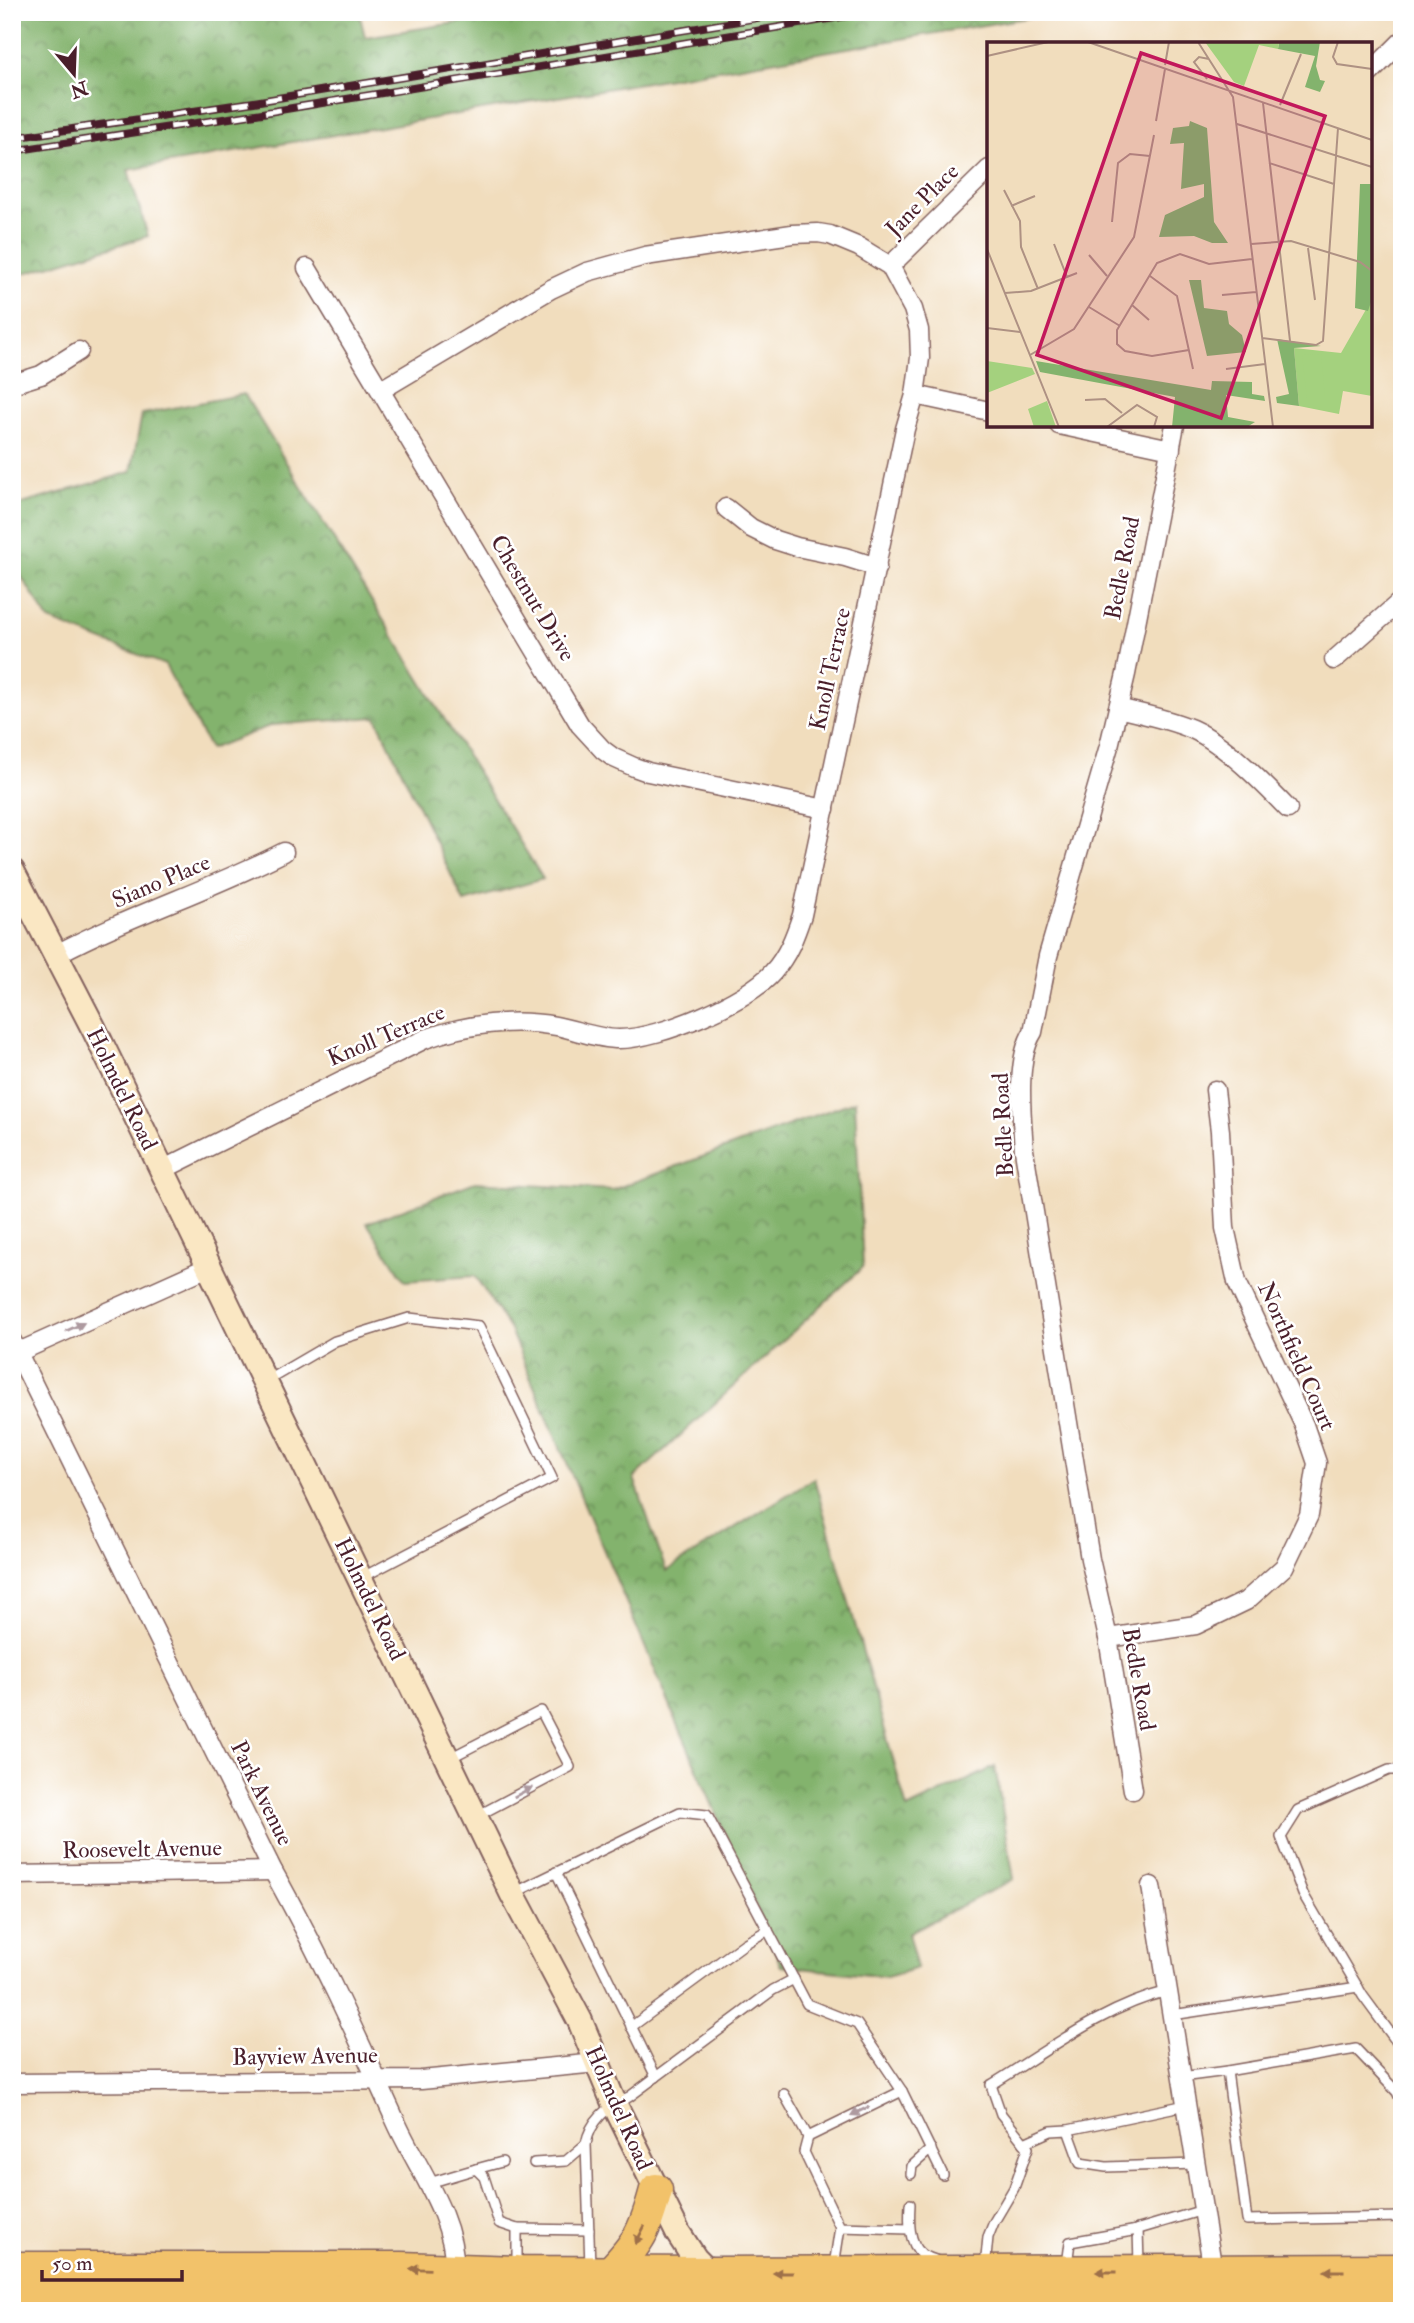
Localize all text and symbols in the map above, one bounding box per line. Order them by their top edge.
north arrow [38,38,108,108]
inset map [987,42,1372,427]
text: N [66,75,92,104]
street label: Jane Place [878,157,965,244]
street label: Bedle Road [1098,514,1146,622]
street label: Chestnut Drive [484,530,582,667]
street label: Knoll Terrace [803,605,857,733]
street label: Siano Place [108,847,215,915]
street label: Knoll Terrace [323,997,449,1073]
street label: Holmdel Road [80,1023,164,1155]
street label: Bedle Road [986,1072,1020,1178]
street label: Northfield Court [1251,1277,1343,1435]
one-way arrow [65,1321,85,1333]
street label: Holmdel Road [328,1533,412,1665]
street label: Bedle Road [1116,1625,1162,1733]
street label: Park Avenue [224,1736,300,1851]
one-way arrow [513,1786,533,1798]
street label: Roosevelt Avenue [62,1833,223,1865]
street label: Bayview Avenue [232,2040,378,2072]
street label: Holmdel Road [579,2041,659,2175]
one-way arrow [850,2106,870,2117]
one-way arrow [635,2225,646,2245]
scale bar [42,2239,182,2283]
text: 50 m [52,2250,93,2277]
one-way arrow [409,2263,431,2274]
one-way arrow [1322,2265,1344,2277]
one-way arrow [1095,2266,1117,2278]
one-way arrow [772,2267,794,2279]

